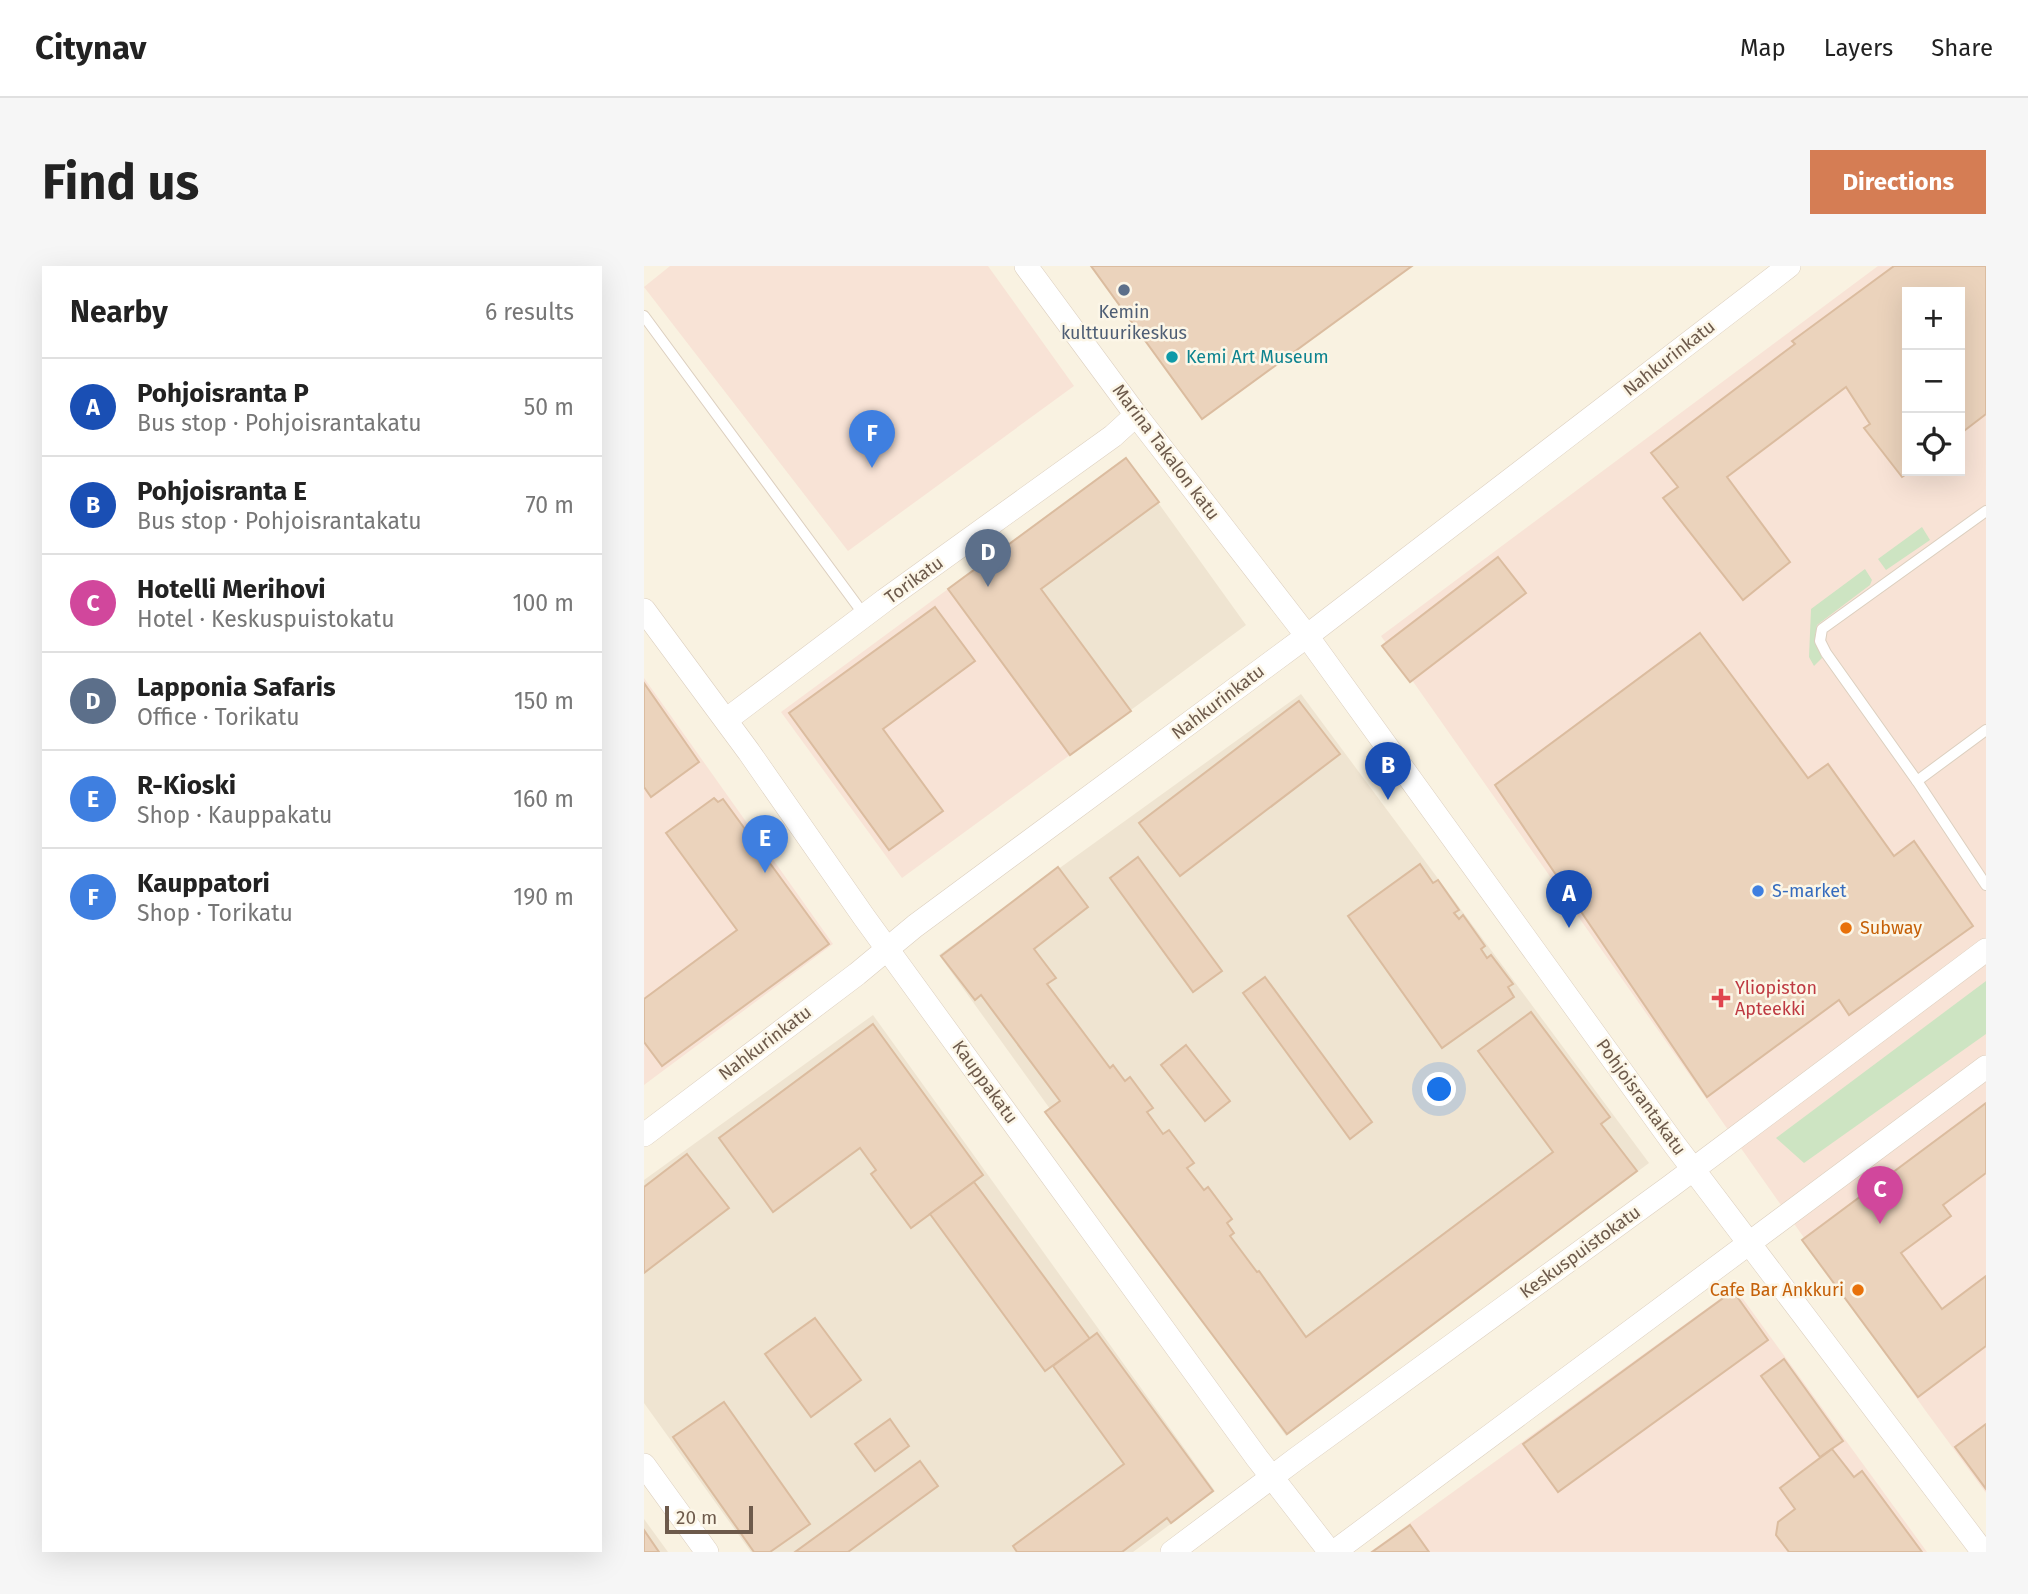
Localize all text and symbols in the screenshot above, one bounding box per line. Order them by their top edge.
text: Citynav [35,28,147,68]
text: Map [1740,34,1786,62]
text: Layers [1824,34,1893,62]
text: Share [1931,34,1993,62]
button: Directions [1810,150,1986,214]
text: Find us [42,153,199,212]
marker: Kemin kulttuurikeskus [1116,282,1132,298]
map controls [1902,287,1965,476]
button: + [1902,287,1965,350]
text: Nearby [70,294,168,330]
text: 6 results [485,298,574,326]
place label: Kemin kulttuurikeskus [1061,301,1187,344]
street label: Nahkurinkatu [1619,315,1719,401]
place label: Kemi Art Museum [1186,346,1329,368]
marker: Kemi Art Museum [1164,349,1180,365]
button: − [1902,350,1965,413]
text: Pohjoisranta P [137,378,309,409]
street label: Marina Takalon katu [1108,380,1224,524]
text: A [86,393,100,421]
text: 50 m [524,393,574,421]
text: Bus stop · Pohjoisrantakatu [137,409,422,437]
pin: F [849,410,895,468]
button: locate [1902,413,1965,476]
text: Pohjoisranta E [137,476,307,507]
text: B [86,491,100,519]
text: 70 m [525,491,574,519]
text: Bus stop · Pohjoisrantakatu [137,507,422,535]
pin: D [965,529,1011,587]
street label: Torikatu [881,552,947,608]
text: Hotelli Merihovi [137,574,326,605]
text: C [86,589,100,617]
text: 100 m [513,589,574,617]
text: Hotel · Keskuspuistokatu [137,605,395,633]
street label: Nahkurinkatu [1167,660,1269,744]
text: Lapponia Safaris [137,672,336,703]
text: D [86,687,100,715]
text: 150 m [514,687,574,715]
text: Office · Torikatu [137,703,300,731]
pin: B [1365,742,1411,800]
text: R-Kioski [137,770,236,801]
text: E [87,785,99,813]
text: 160 m [513,785,574,813]
text: Shop · Kauppakatu [137,801,332,829]
pin: E [742,815,788,873]
text: Kauppatori [137,868,270,899]
pin: A [1546,870,1592,928]
place label: S-market [1772,880,1847,902]
text: F [87,883,99,911]
text: 190 m [513,883,574,911]
marker: S-market [1750,883,1766,899]
text: Shop · Torikatu [137,899,293,927]
place label: Subway [1860,917,1922,939]
marker: Subway [1838,920,1854,936]
place label: Yliopiston Apteekki [1735,977,1817,1020]
marker: Yliopiston Apteekki [1713,990,1729,1006]
street label: Nahkurinkatu [714,1001,816,1085]
street label: Pohjoisrantakatu [1591,1034,1691,1160]
street label: Kauppakatu [947,1036,1023,1128]
your location [1422,1072,1456,1106]
pin: C [1857,1166,1903,1224]
street label: Keskuspuistokatu [1515,1201,1645,1303]
place label: Cafe Bar Ankkuri [1710,1279,1844,1301]
marker: Cafe Bar Ankkuri [1850,1282,1866,1298]
scale bar [665,1503,752,1535]
text: 20 m [676,1506,717,1529]

